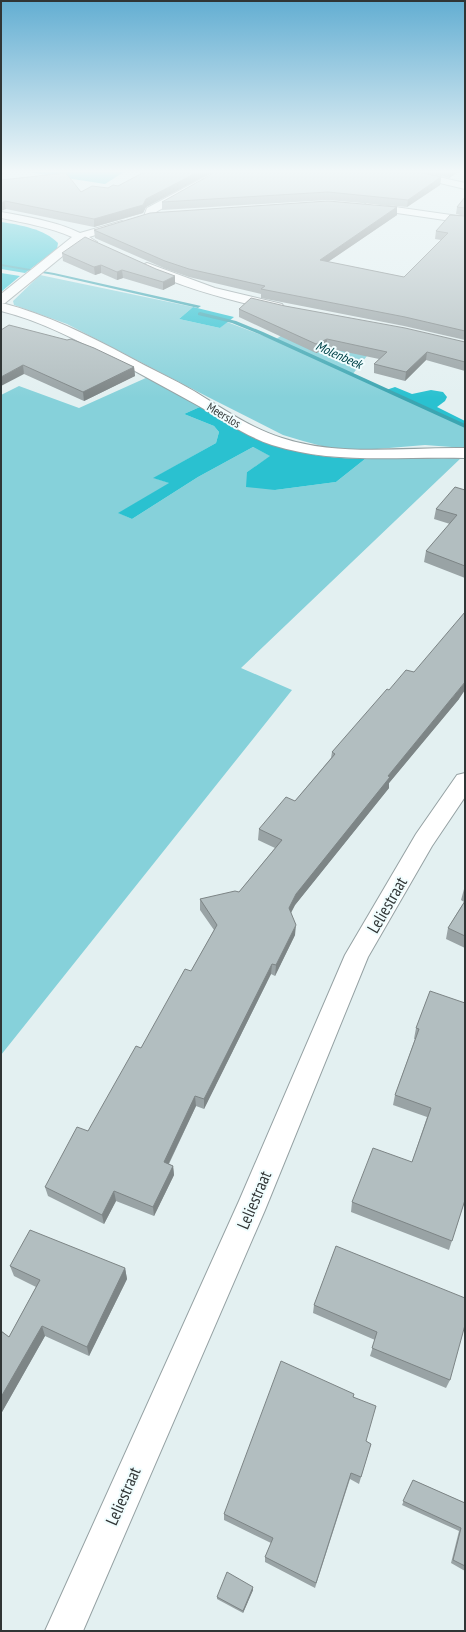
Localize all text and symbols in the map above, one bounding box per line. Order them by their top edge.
water label: Molenbeek [313,337,367,374]
street label: Meerslos [204,399,244,431]
street label: Leliestraat [362,873,412,937]
street label: Leliestraat [232,1167,276,1233]
street label: Leliestraat [100,1463,146,1529]

